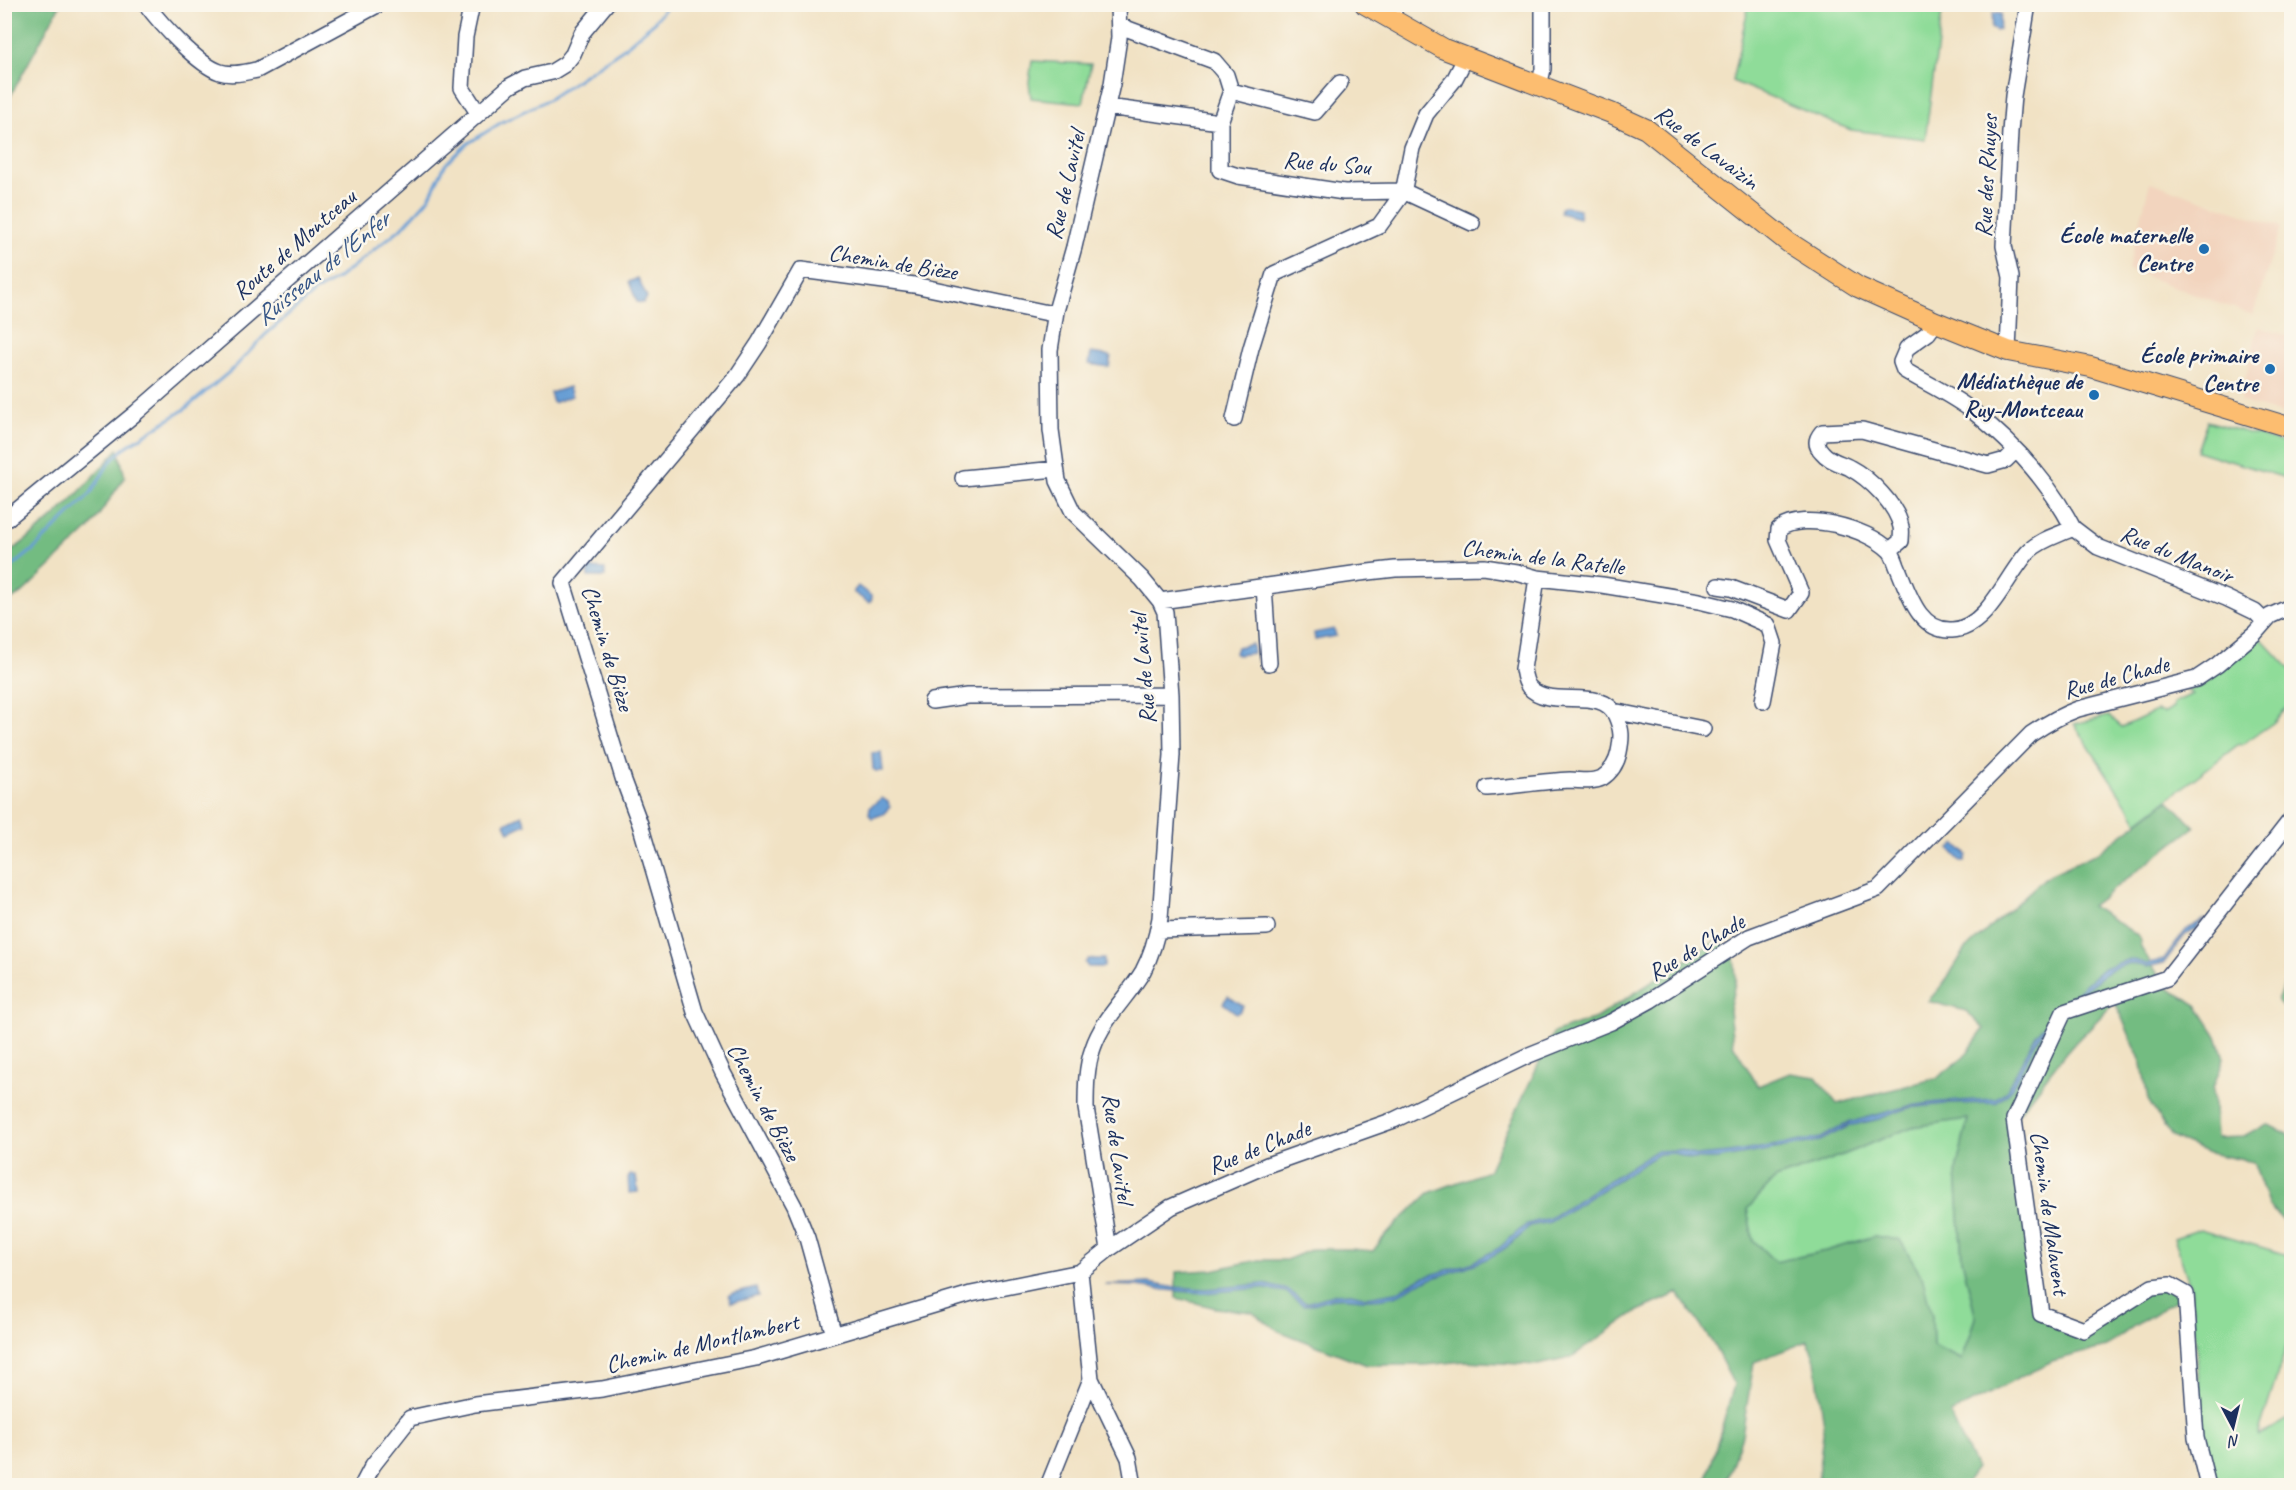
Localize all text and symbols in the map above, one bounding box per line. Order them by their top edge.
street label: Rue de Lavaizin [1649,98,1766,197]
street label: Rue des Rhuyes [1968,112,2004,238]
street label: Rue de Lavitel [1038,124,1093,242]
street label: Rue du Sou [1282,144,1374,182]
street label: Route de Montceau [226,181,364,306]
water label: Ruisseau de l'Enfer [248,201,400,333]
place label: École maternelle Centre [2059,220,2194,278]
street label: Chemin de Bièze [827,237,961,287]
marker: École maternelle Centre [2197,242,2211,256]
place label: École primaire Centre [2140,340,2260,398]
marker: École primaire Centre [2263,362,2277,376]
place label: Médiathèque de Ruy-Montceau [1956,366,2084,424]
marker: Médiathèque de Ruy-Montceau [2087,388,2101,402]
street label: Rue du Manoir [2116,518,2240,591]
street label: Chemin de la Ratelle [1460,532,1628,582]
street label: Chemin de Bièze [575,582,642,716]
street label: Rue de Lavitel [1123,609,1163,725]
street label: Rue de Chade [2060,648,2174,705]
street label: Rue de Chade [1642,905,1752,988]
street label: Chemin de Bièze [720,1038,809,1168]
street label: Rue de Lavitel [1095,1091,1141,1209]
street label: Rue de Chade [1203,1112,1317,1181]
street label: Chemin de Malavent [2024,1129,2077,1299]
street label: Chemin de Montlambert [603,1306,803,1380]
north arrow [2203,1397,2263,1457]
text: N [2226,1430,2241,1452]

